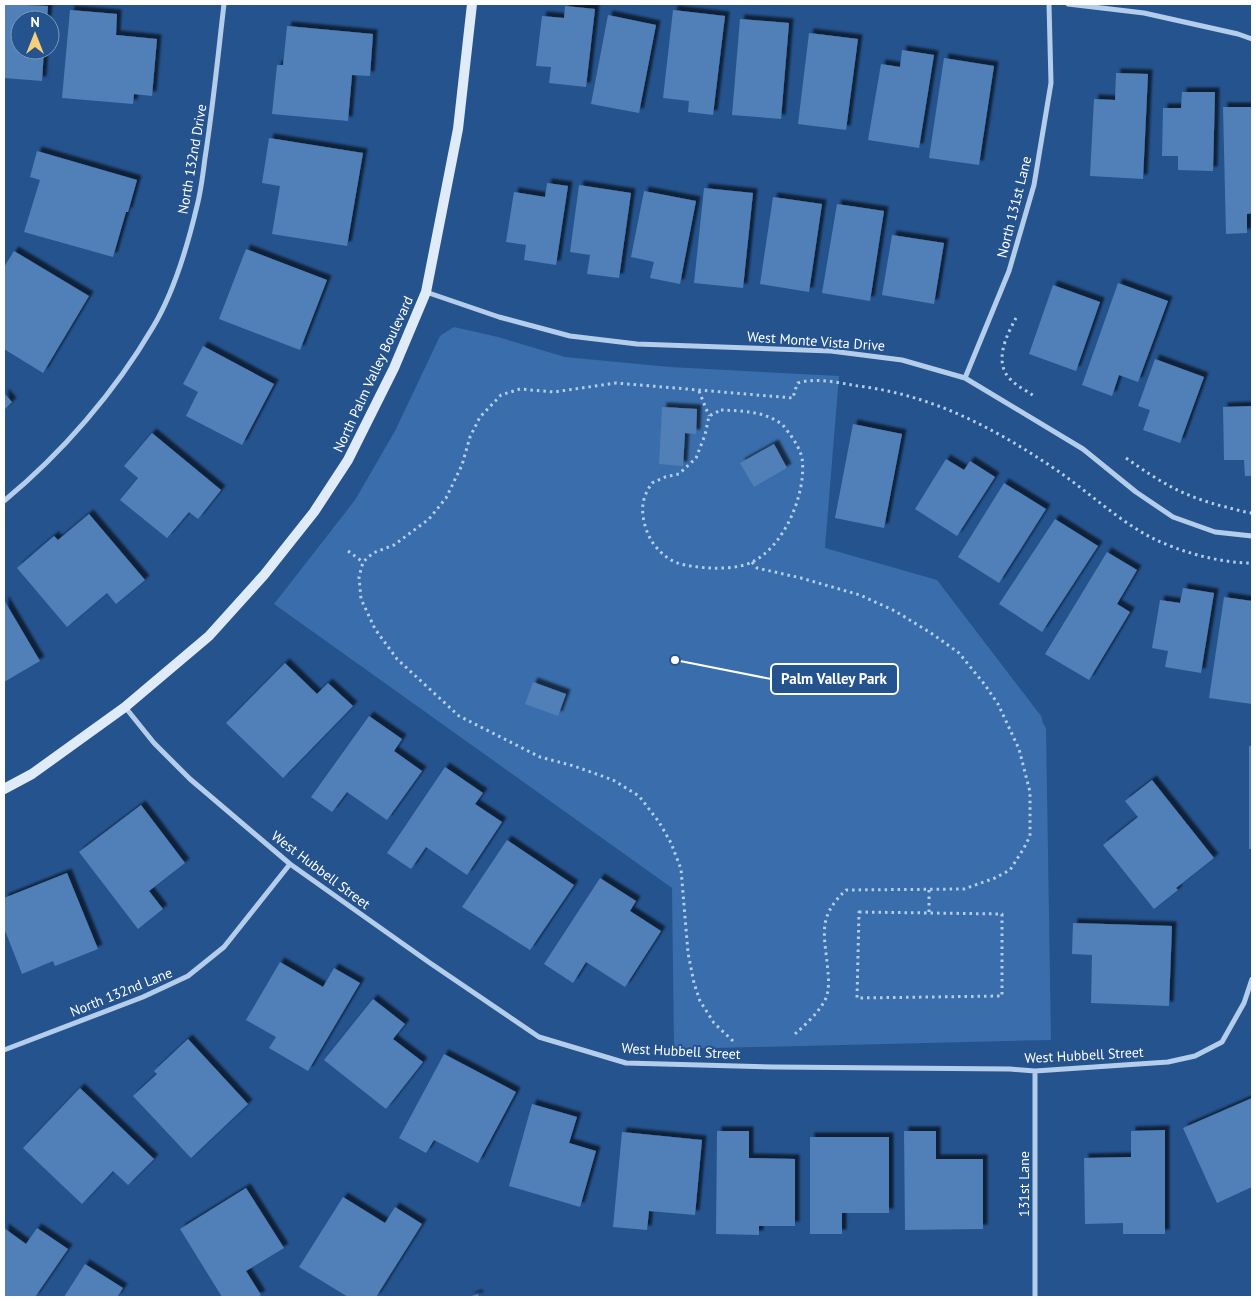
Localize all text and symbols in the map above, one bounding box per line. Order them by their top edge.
north arrow [10,10,60,60]
text: N [30,13,40,31]
street label: North 132nd Drive [173,103,211,215]
street label: North 131st Lane [993,154,1035,260]
street label: North Palm Valley Boulevard [329,293,417,455]
street label: West Monte Vista Drive [746,327,886,355]
callout: Palm Valley Park [771,664,898,694]
text: Palm Valley Park [781,669,888,688]
street label: West Hubbell Street [268,827,374,913]
street label: North 132nd Lane [67,963,175,1021]
street label: West Hubbell Street [621,1039,741,1063]
street label: West Hubbell Street [1024,1043,1144,1067]
street label: 131st Lane [1015,1151,1033,1217]

